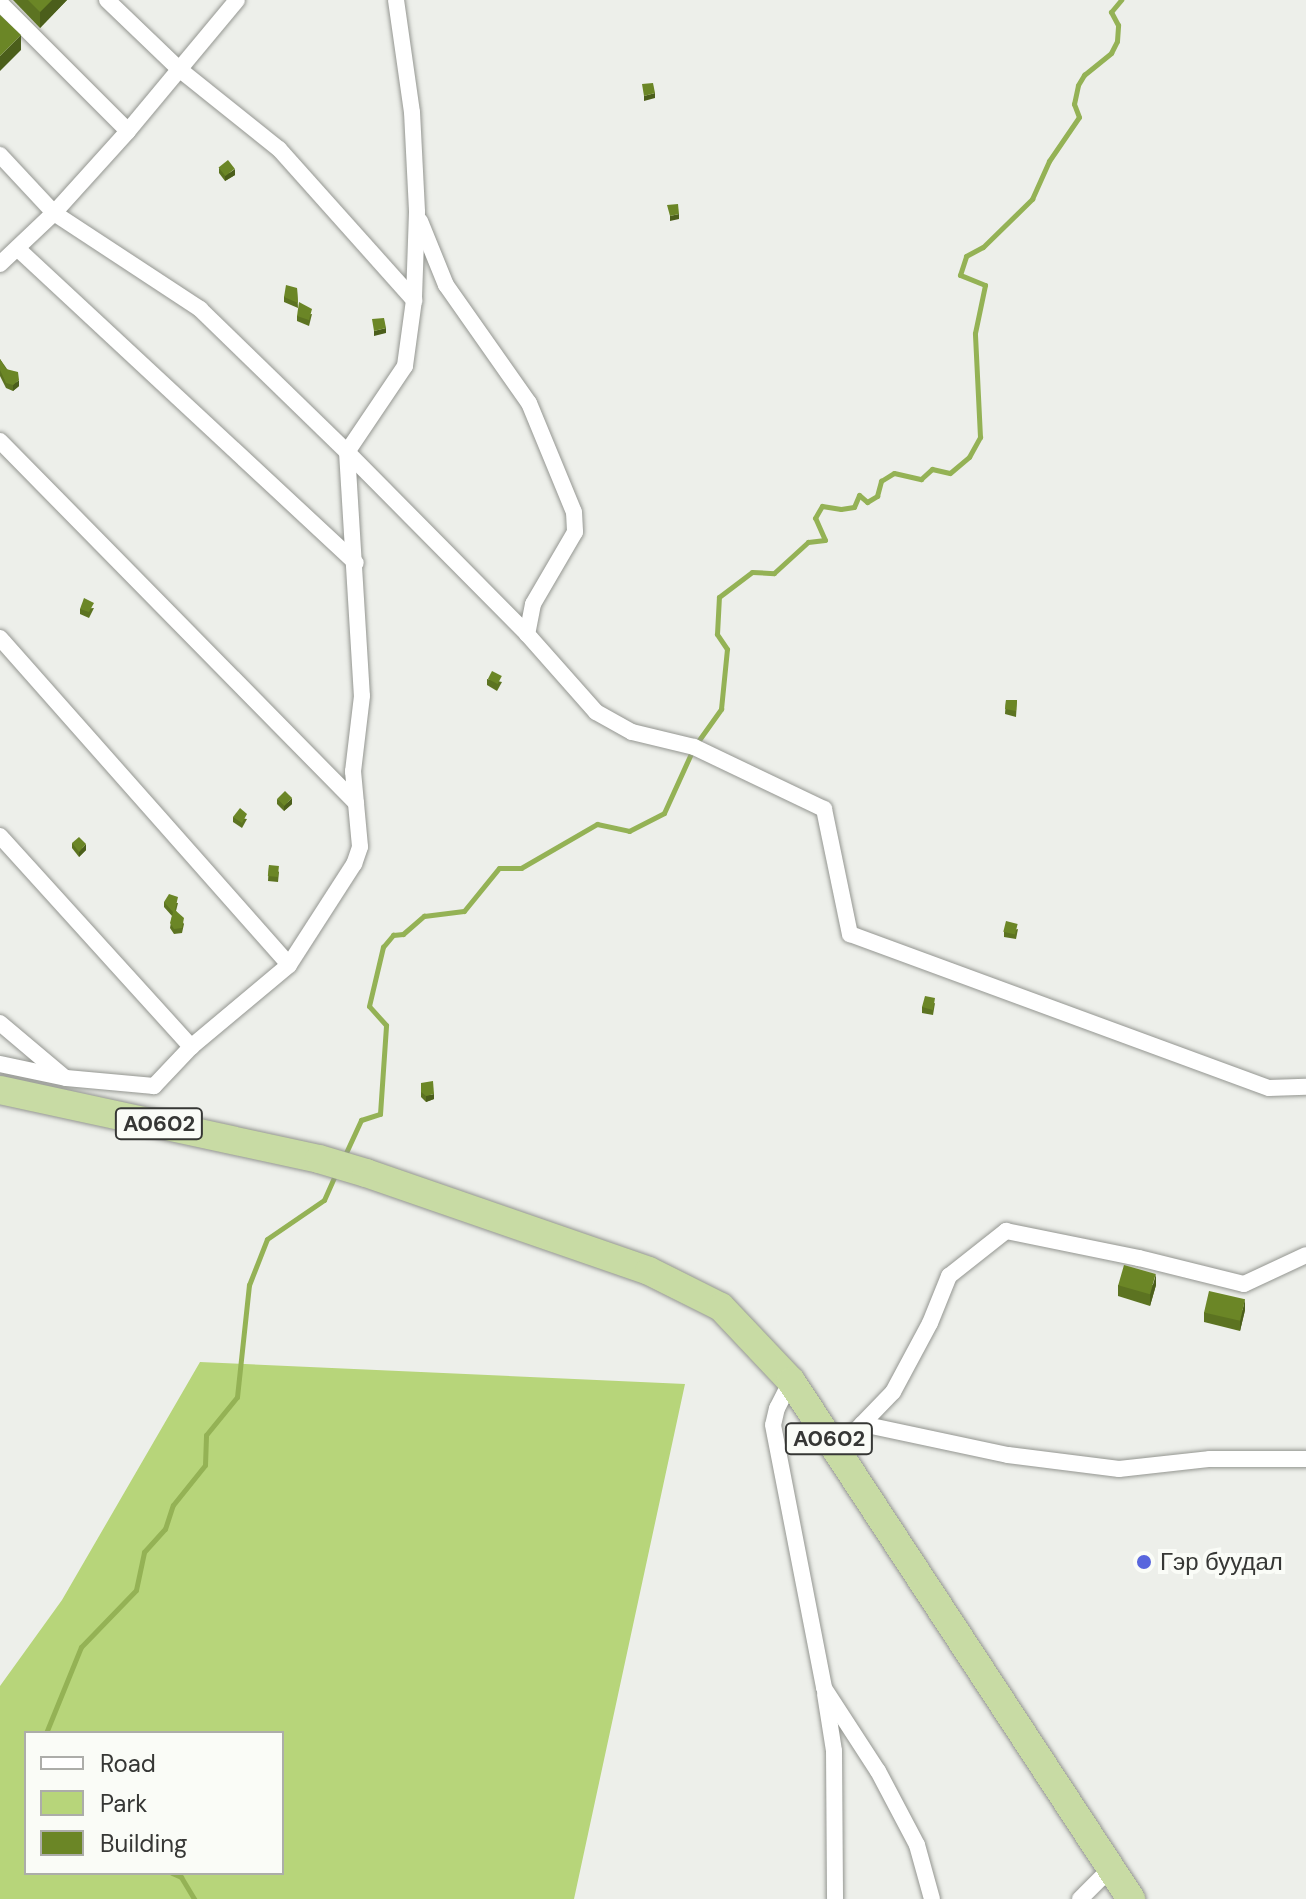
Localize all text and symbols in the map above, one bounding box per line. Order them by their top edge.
road number: A0602 [113,1106,205,1142]
road number: A0602 [783,1421,875,1457]
place label: Гэр буудал [1160,1548,1283,1576]
marker: Гэр буудал [1135,1553,1153,1571]
legend [24,1731,284,1875]
text: Road [100,1748,156,1779]
text: Park [100,1788,147,1819]
text: Building [100,1828,187,1859]

